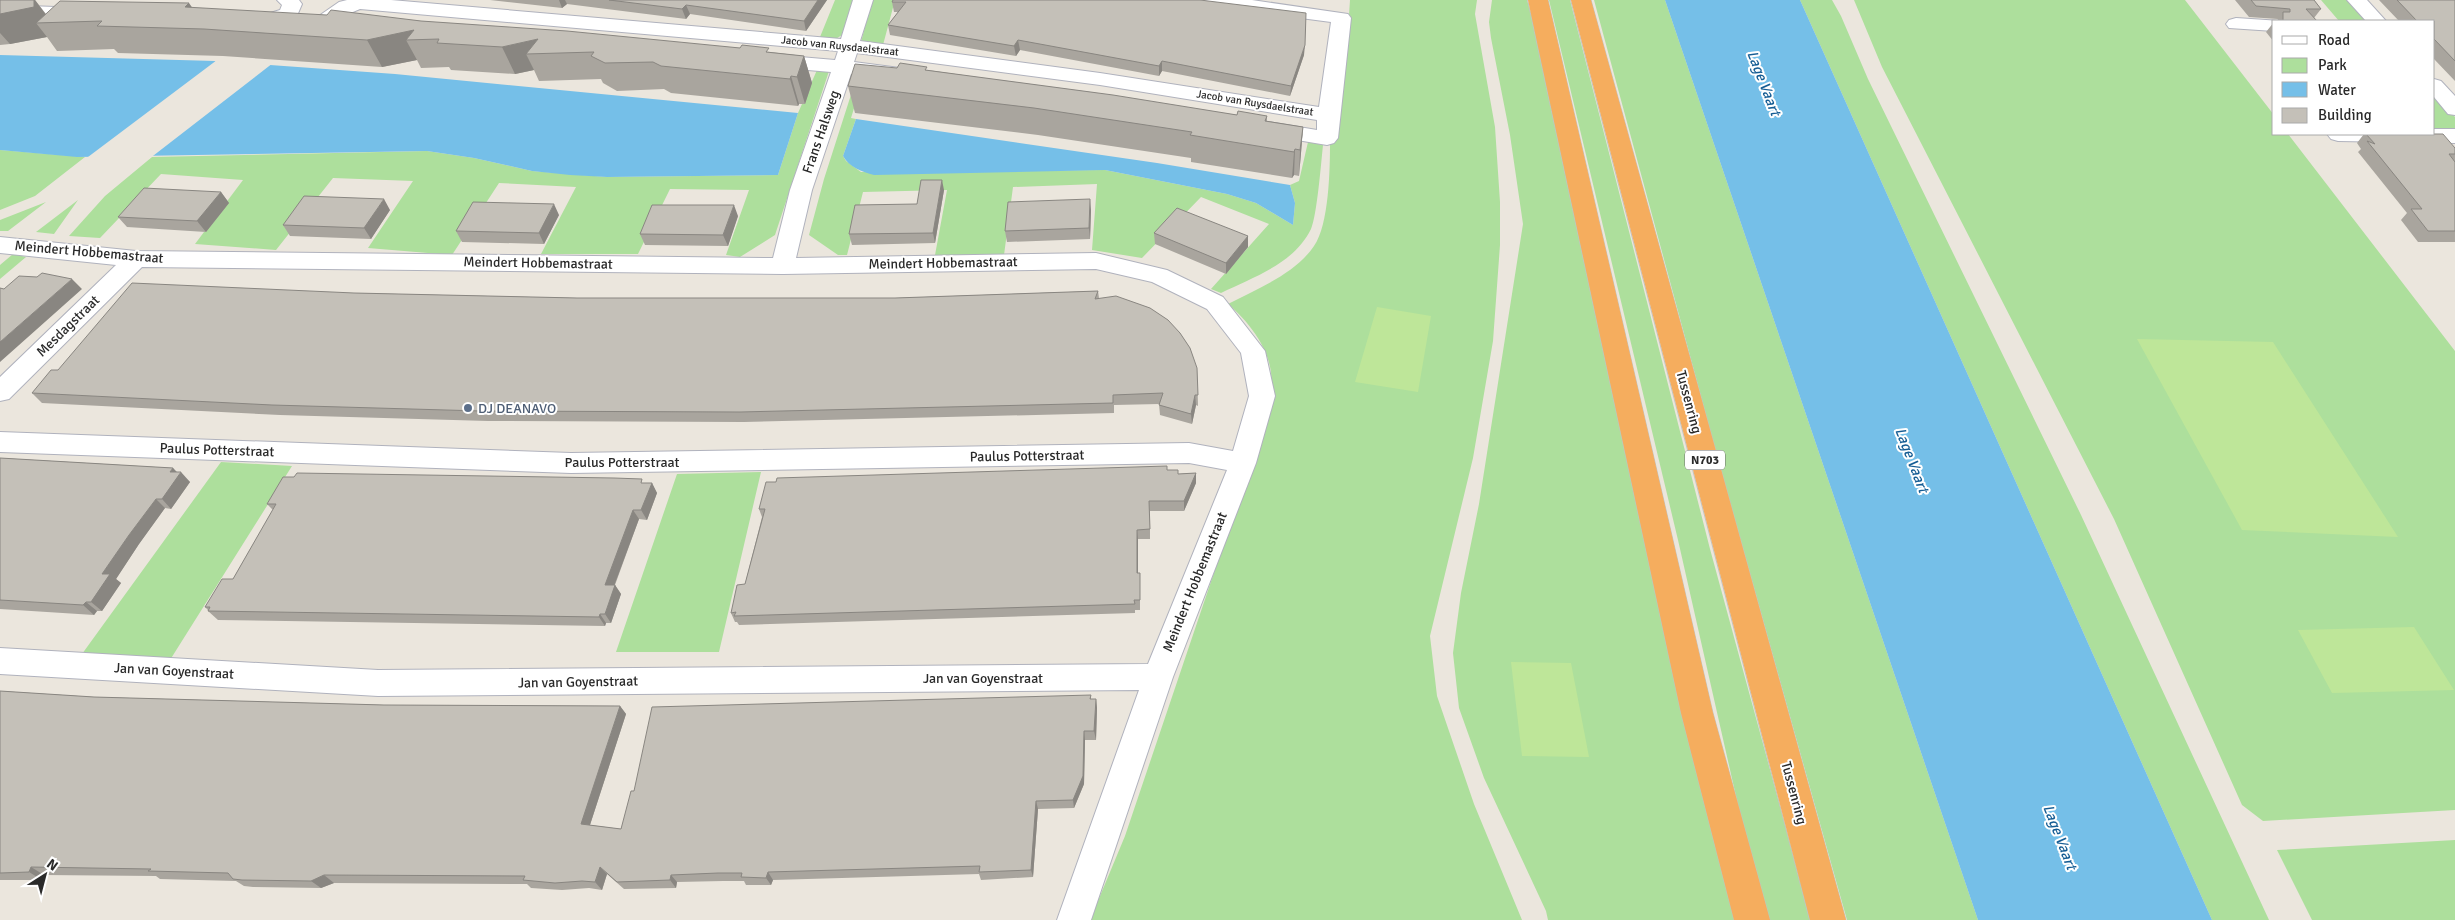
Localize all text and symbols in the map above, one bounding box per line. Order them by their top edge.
legend [2272,20,2435,135]
text: Road [2318,31,2350,49]
street label: Jacob van Ruysdaelstraat [781,33,900,59]
water label: Lage Vaart [1743,48,1785,120]
text: Park [2318,56,2347,74]
text: Water [2318,81,2356,99]
street label: Jacob van Ruysdaelstraat [1196,87,1315,119]
street label: Frans Halsweg [799,88,843,176]
text: Building [2318,106,2372,124]
street label: Meindert Hobbemastraat [14,237,164,267]
street label: Meindert Hobbemastraat [463,253,613,273]
street label: Meindert Hobbemastraat [868,253,1018,273]
street label: Mesdagstraat [33,292,103,360]
street label: Tussenring [1672,369,1706,435]
place label: DJ DEANAVO [478,400,556,417]
marker: DJ DEANAVO [462,402,474,414]
water label: Lage Vaart [1891,425,1933,497]
street label: Paulus Potterstraat [159,440,275,461]
street label: Paulus Potterstraat [969,446,1085,466]
road number: N703 [1685,450,1725,470]
street label: Paulus Potterstraat [565,454,679,471]
street label: Meindert Hobbemastraat [1159,509,1231,654]
street label: Jan van Goyenstraat [114,659,234,683]
street label: Jan van Goyenstraat [923,670,1043,687]
street label: Jan van Goyenstraat [518,672,638,692]
street label: Tussenring [1777,760,1811,826]
water label: Lage Vaart [2039,802,2081,874]
north arrow [20,850,70,900]
text: N [43,855,61,875]

